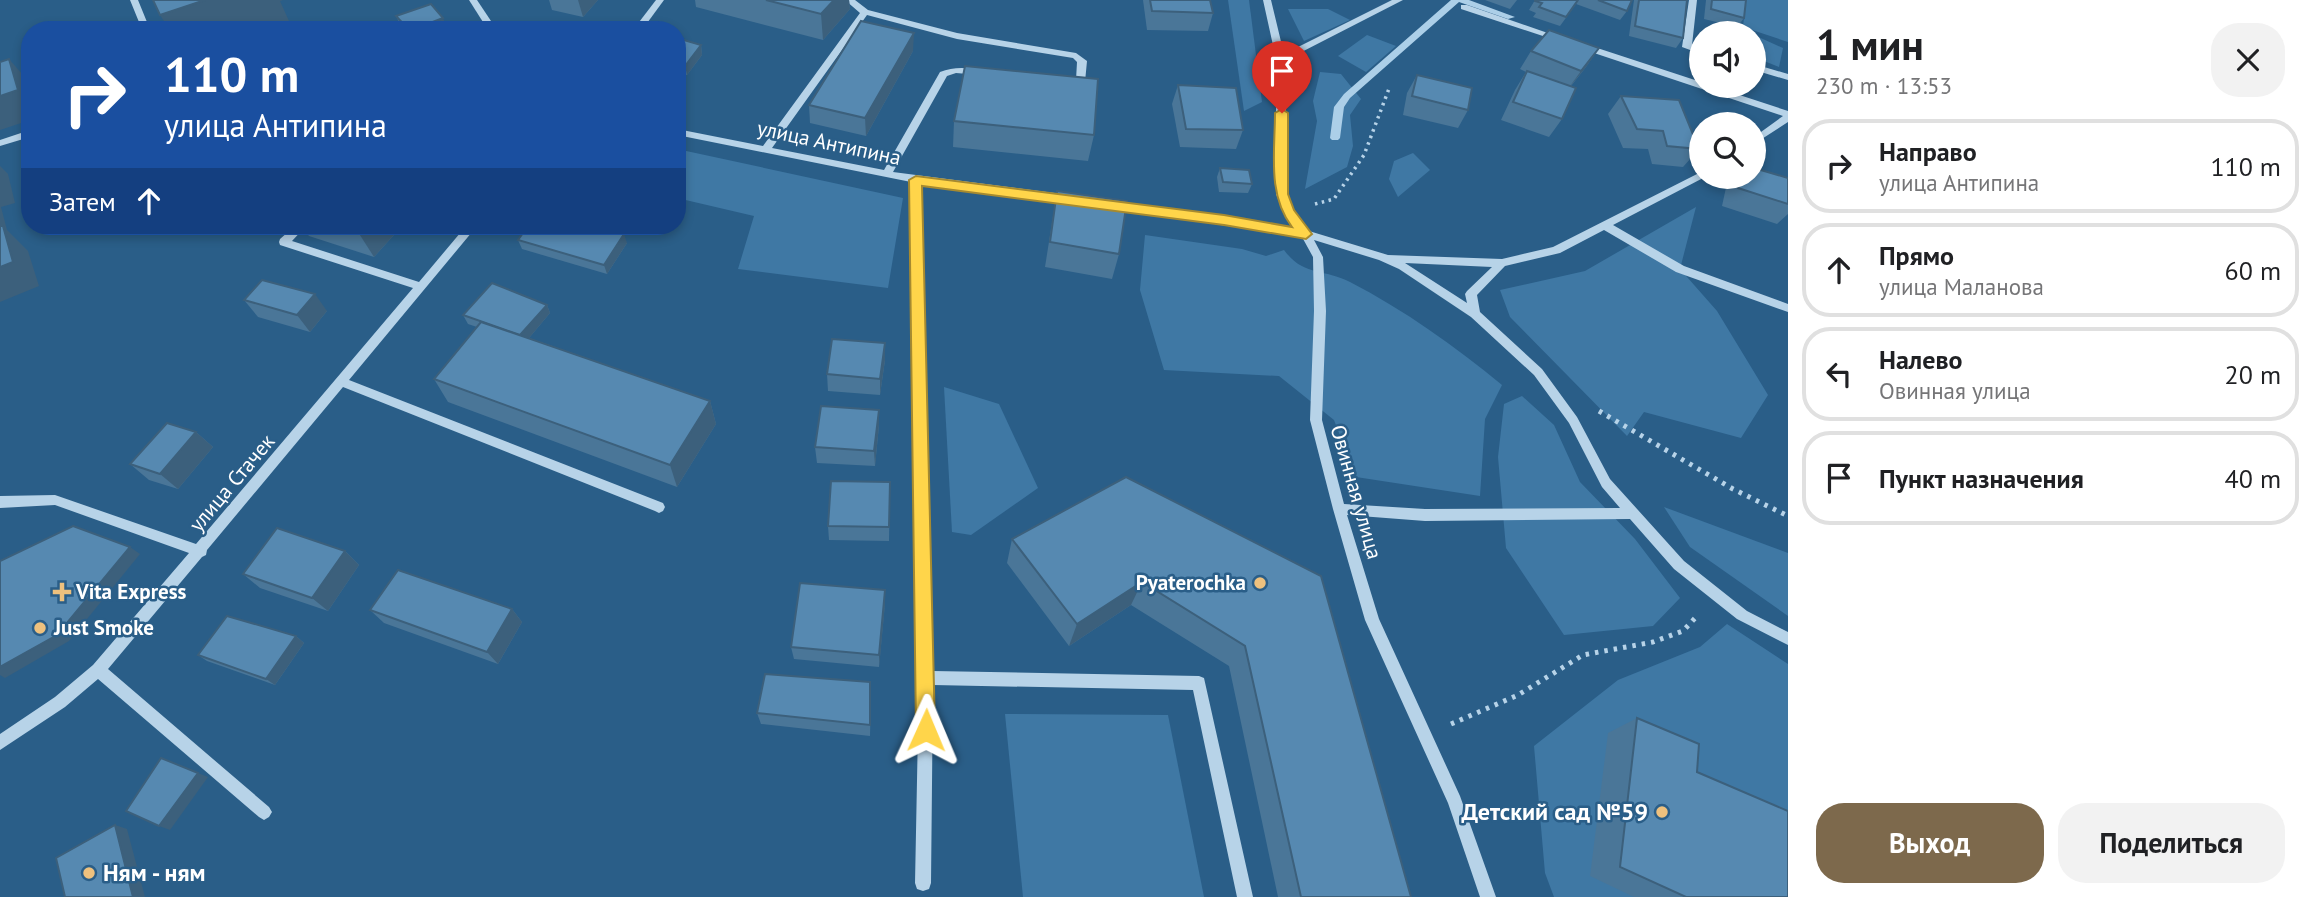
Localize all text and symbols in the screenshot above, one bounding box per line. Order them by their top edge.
text: 1 мин [1816,17,1924,72]
map controls [1689,21,1766,189]
button: sound [1689,21,1766,98]
button: close [2211,23,2285,97]
pin [1252,41,1312,113]
text: 110 m [164,42,299,106]
icon: right [49,49,140,140]
icon: arrive [1263,52,1301,90]
text: 230 m · 13:53 [1816,71,1952,100]
text: улица Антипина [164,104,387,146]
button: search [1689,112,1766,189]
street label: улица Антипина [755,114,903,171]
text: Направо [1879,135,1977,168]
icon: right [1820,147,1858,185]
text: 110 m [2210,150,2281,183]
text: улица Антипина [1879,168,2039,197]
icon: ahead [130,182,168,220]
text: Затем [49,185,116,218]
text: Прямо [1879,239,1954,272]
icon: ahead [1820,251,1858,289]
text: 60 m [2225,254,2281,287]
text: улица Маланова [1879,272,2044,301]
text: Налево [1879,343,1963,376]
icon: left [1820,355,1858,393]
text: 20 m [2225,358,2281,391]
text: Овинная улица [1879,376,2031,405]
street label: Овинная улица [1324,422,1389,562]
street label: улица Стачек [183,428,280,537]
icon: arrive [1820,459,1858,497]
text: Пункт назначения [1879,462,2084,495]
text: 40 m [2225,462,2281,495]
place label: Pyaterochka [1136,569,1246,596]
marker: Pyaterochka [1252,575,1268,591]
place label: Vita Express [75,578,187,605]
marker: Vita Express [54,584,70,600]
place label: Just Smoke [53,614,154,641]
marker: Just Smoke [32,620,48,636]
position arrow [889,693,963,767]
place label: Детский сад №59 [1462,796,1648,827]
button: Выход [1816,803,2044,883]
button: Поделиться [2058,803,2285,883]
marker: Детский сад №59 [1654,804,1670,820]
place label: Ням - ням [103,857,205,888]
marker: Ням - ням [81,865,97,881]

